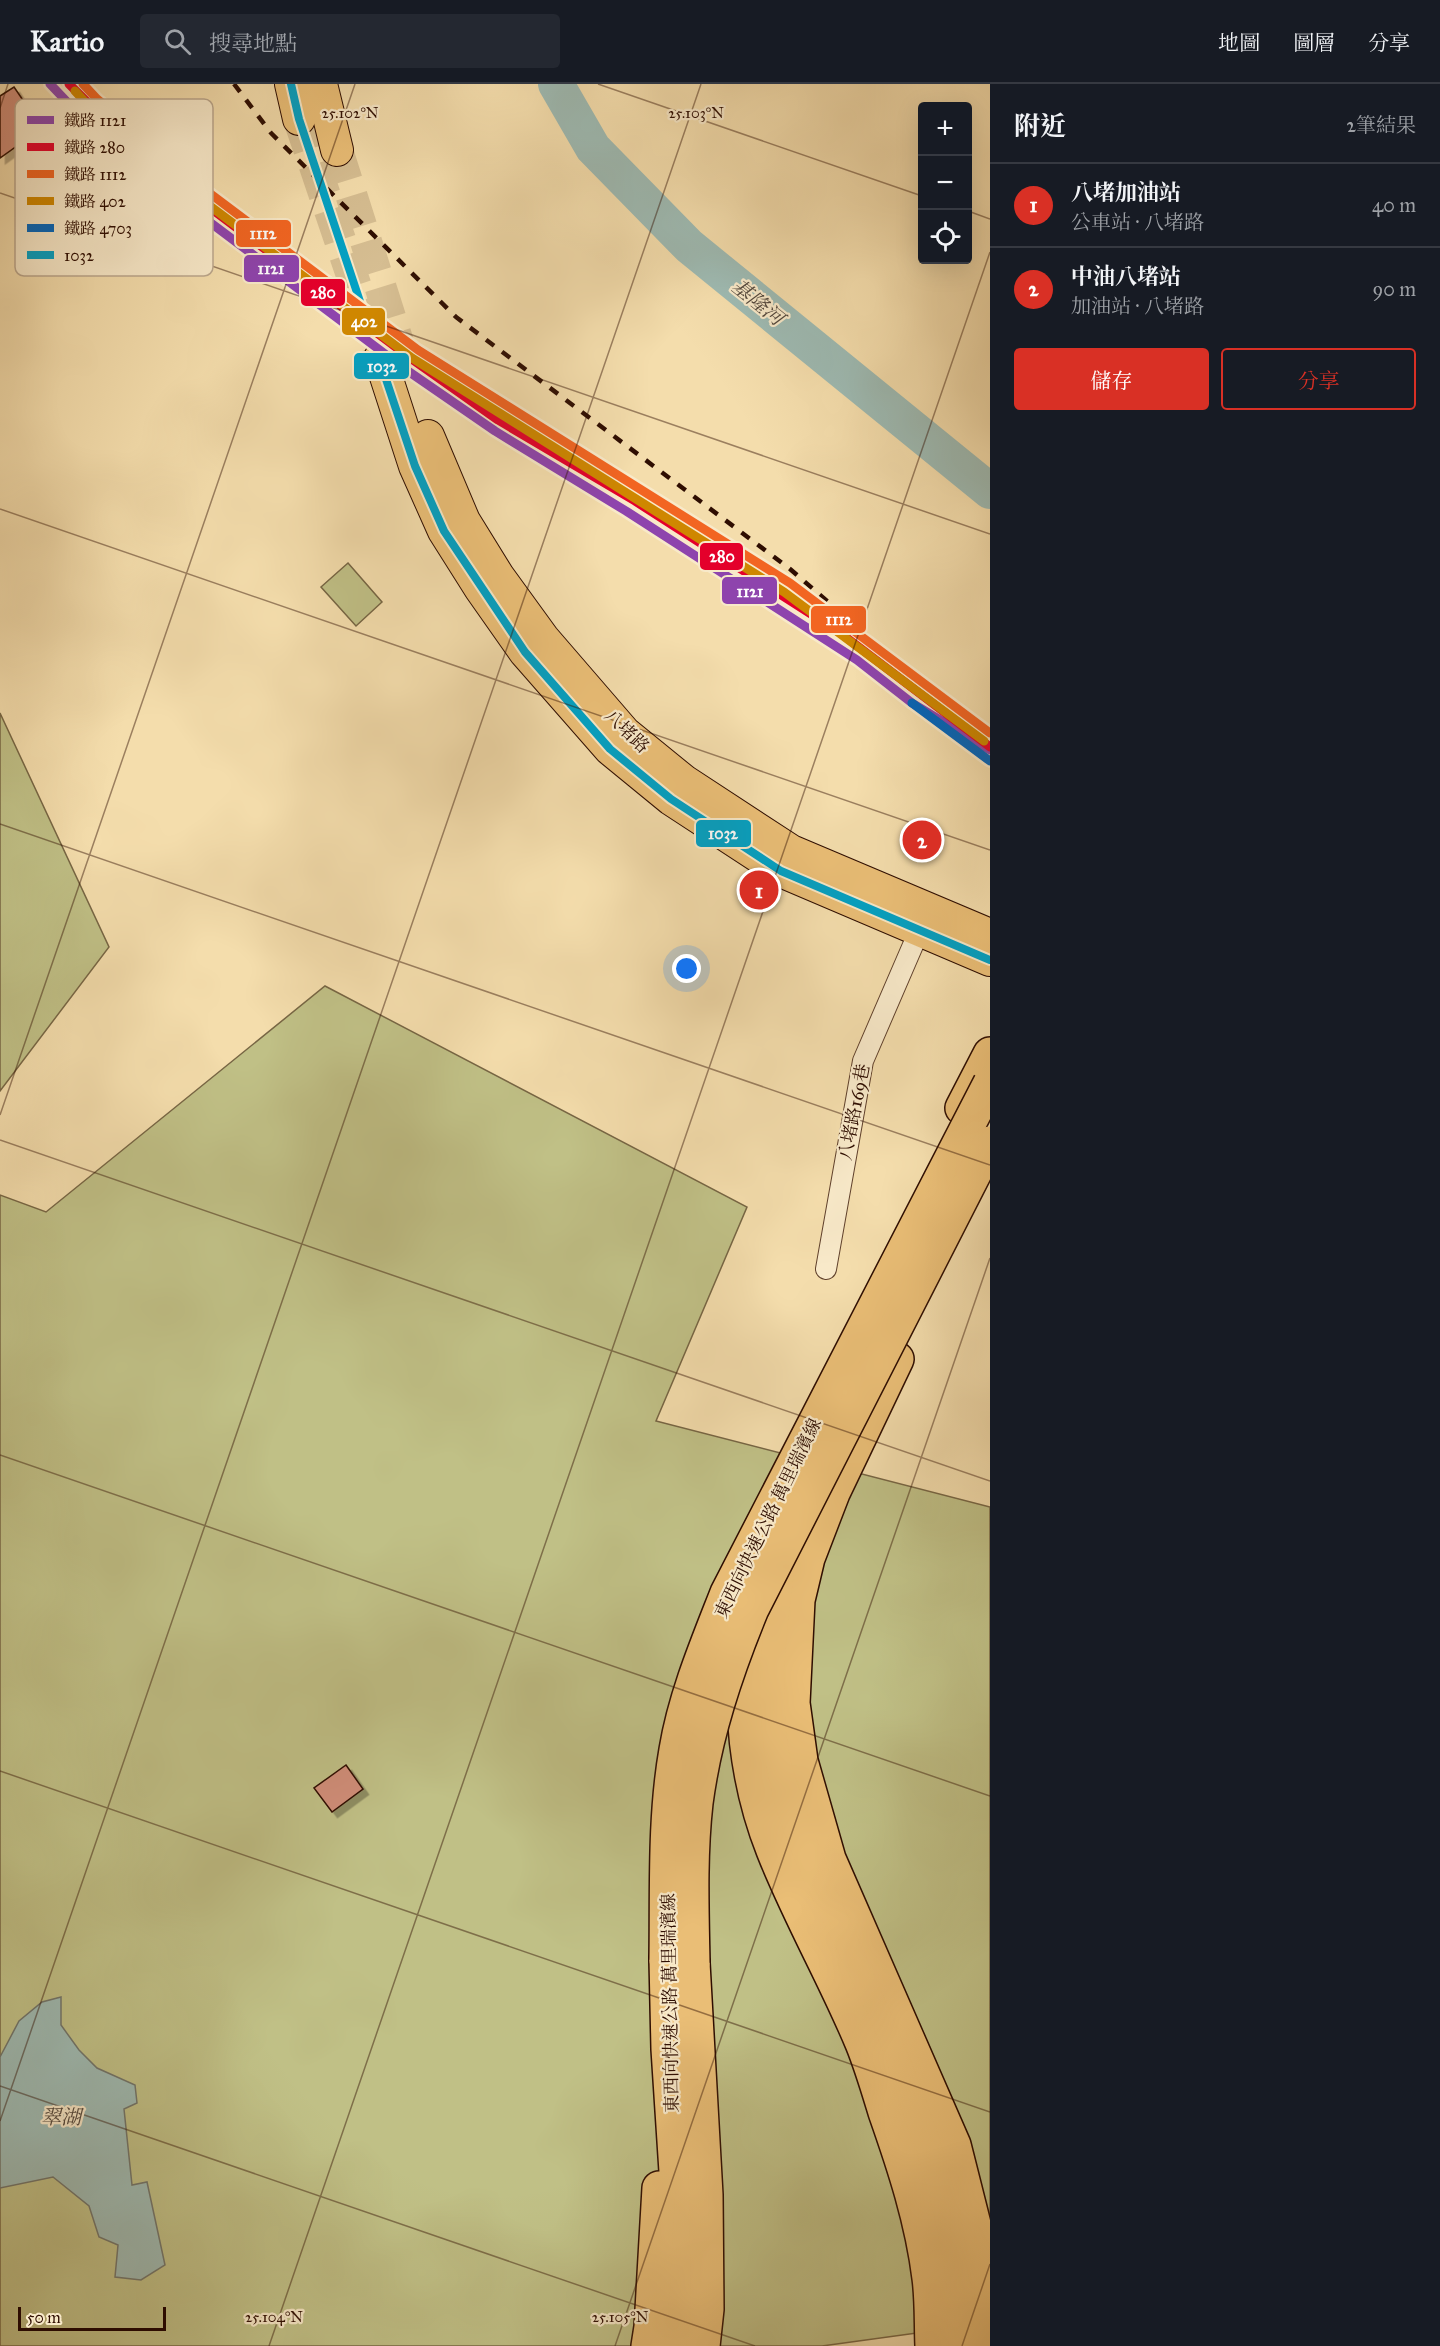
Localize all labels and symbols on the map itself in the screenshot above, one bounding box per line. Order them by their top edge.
legend [15,99,213,276]
text: 25.102°N [321,104,379,122]
text: 25.103°N [668,104,724,122]
text: 鐵路 1121 [64,111,126,130]
text: 鐵路 280 [64,138,125,157]
text: 鐵路 1112 [64,165,126,184]
text: 鐵路 402 [64,192,126,211]
text: 鐵路 4703 [64,219,132,238]
line badge: 1112 [235,219,292,248]
text: 1112 [250,224,278,243]
text: 1032 [64,246,94,265]
line badge: 1121 [243,254,300,283]
text: 1121 [258,259,285,278]
water label: 基隆河 [727,274,791,332]
line badge: 280 [300,278,346,307]
text: 280 [310,283,336,302]
line badge: 402 [341,307,386,336]
text: 402 [351,312,378,332]
line badge: 1032 [353,352,410,380]
text: 1032 [367,357,398,377]
line badge: 280 [699,542,744,571]
text: 280 [709,547,735,566]
line badge: 1121 [721,576,778,605]
text: 1121 [737,582,764,601]
line badge: 1112 [810,605,867,634]
text: 1112 [826,610,854,629]
street label: 八堵路 [600,704,654,758]
pin: 2 [902,818,942,862]
line badge: 1032 [695,819,752,848]
text: 1032 [708,824,739,844]
pin: 1 [740,868,778,912]
your location [672,954,701,983]
street label: 八堵路169巷 [834,1062,874,1162]
street label: 東西向快速公路 萬里瑞濱線 [710,1414,826,1622]
street label: 東西向快速公路 萬里瑞濱線 [657,1893,683,2113]
water label: 翠湖 [41,2105,84,2129]
scale bar [18,2304,166,2332]
text: 25.104°N [245,2308,303,2326]
text: 25.105°N [592,2308,649,2326]

